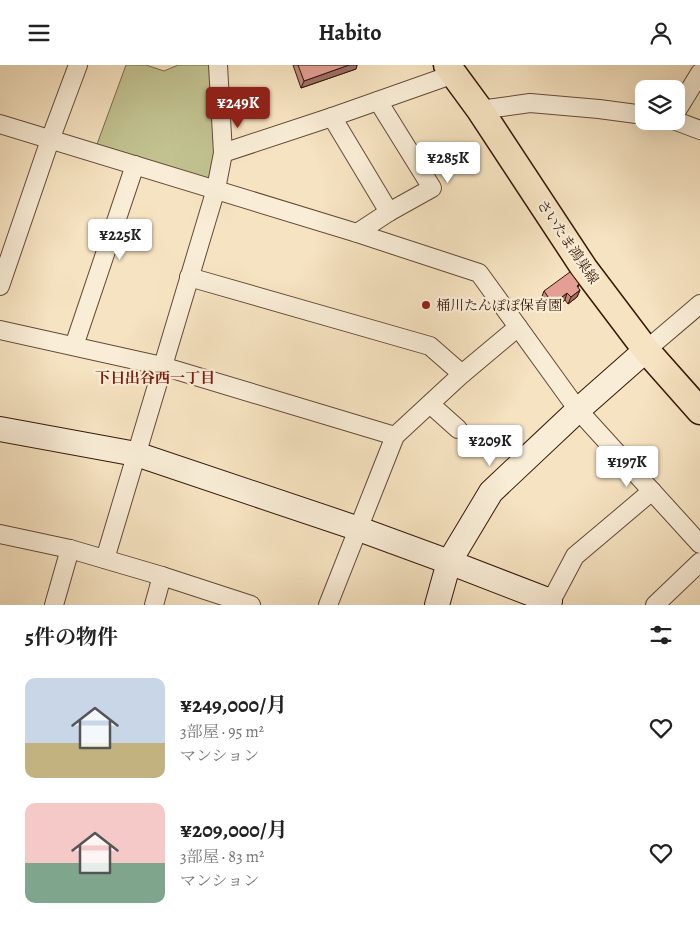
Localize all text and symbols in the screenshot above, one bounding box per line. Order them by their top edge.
text: Habito [318,18,382,48]
icon: menu [25,19,53,47]
icon: person [647,19,675,47]
map controls [635,80,685,130]
button: layers [635,80,685,130]
pin: ¥249K [203,87,273,129]
text: ¥249K [217,92,259,114]
pin: ¥285K [413,141,483,184]
text: ¥285K [427,147,469,169]
street label: さいたま鴻巣線 [533,196,603,288]
pin: ¥225K [85,219,155,261]
text: ¥225K [99,224,141,246]
place label: 桶川たんぽぽ保育園 [436,296,562,315]
marker: 桶川たんぽぽ保育園 [420,299,432,311]
district label: 下日出谷西一丁目 [95,368,215,388]
pin: ¥209K [455,425,525,467]
text: ¥209K [469,430,511,452]
pin: ¥197K [592,445,662,488]
text: ¥197K [607,451,647,473]
icon: filters [647,621,675,649]
text: 5件の物件 [25,623,118,651]
text: ¥249,000/月 [180,691,287,719]
icon: home [65,698,125,758]
icon: heart [647,714,675,742]
text: 3部屋 · 95 m² [180,721,264,743]
text: マンション [180,745,259,767]
text: ¥209,000/月 [180,816,288,844]
icon: home [65,823,125,883]
icon: heart [647,839,675,867]
text: 3部屋 · 83 m² [180,846,264,868]
text: マンション [180,870,259,892]

